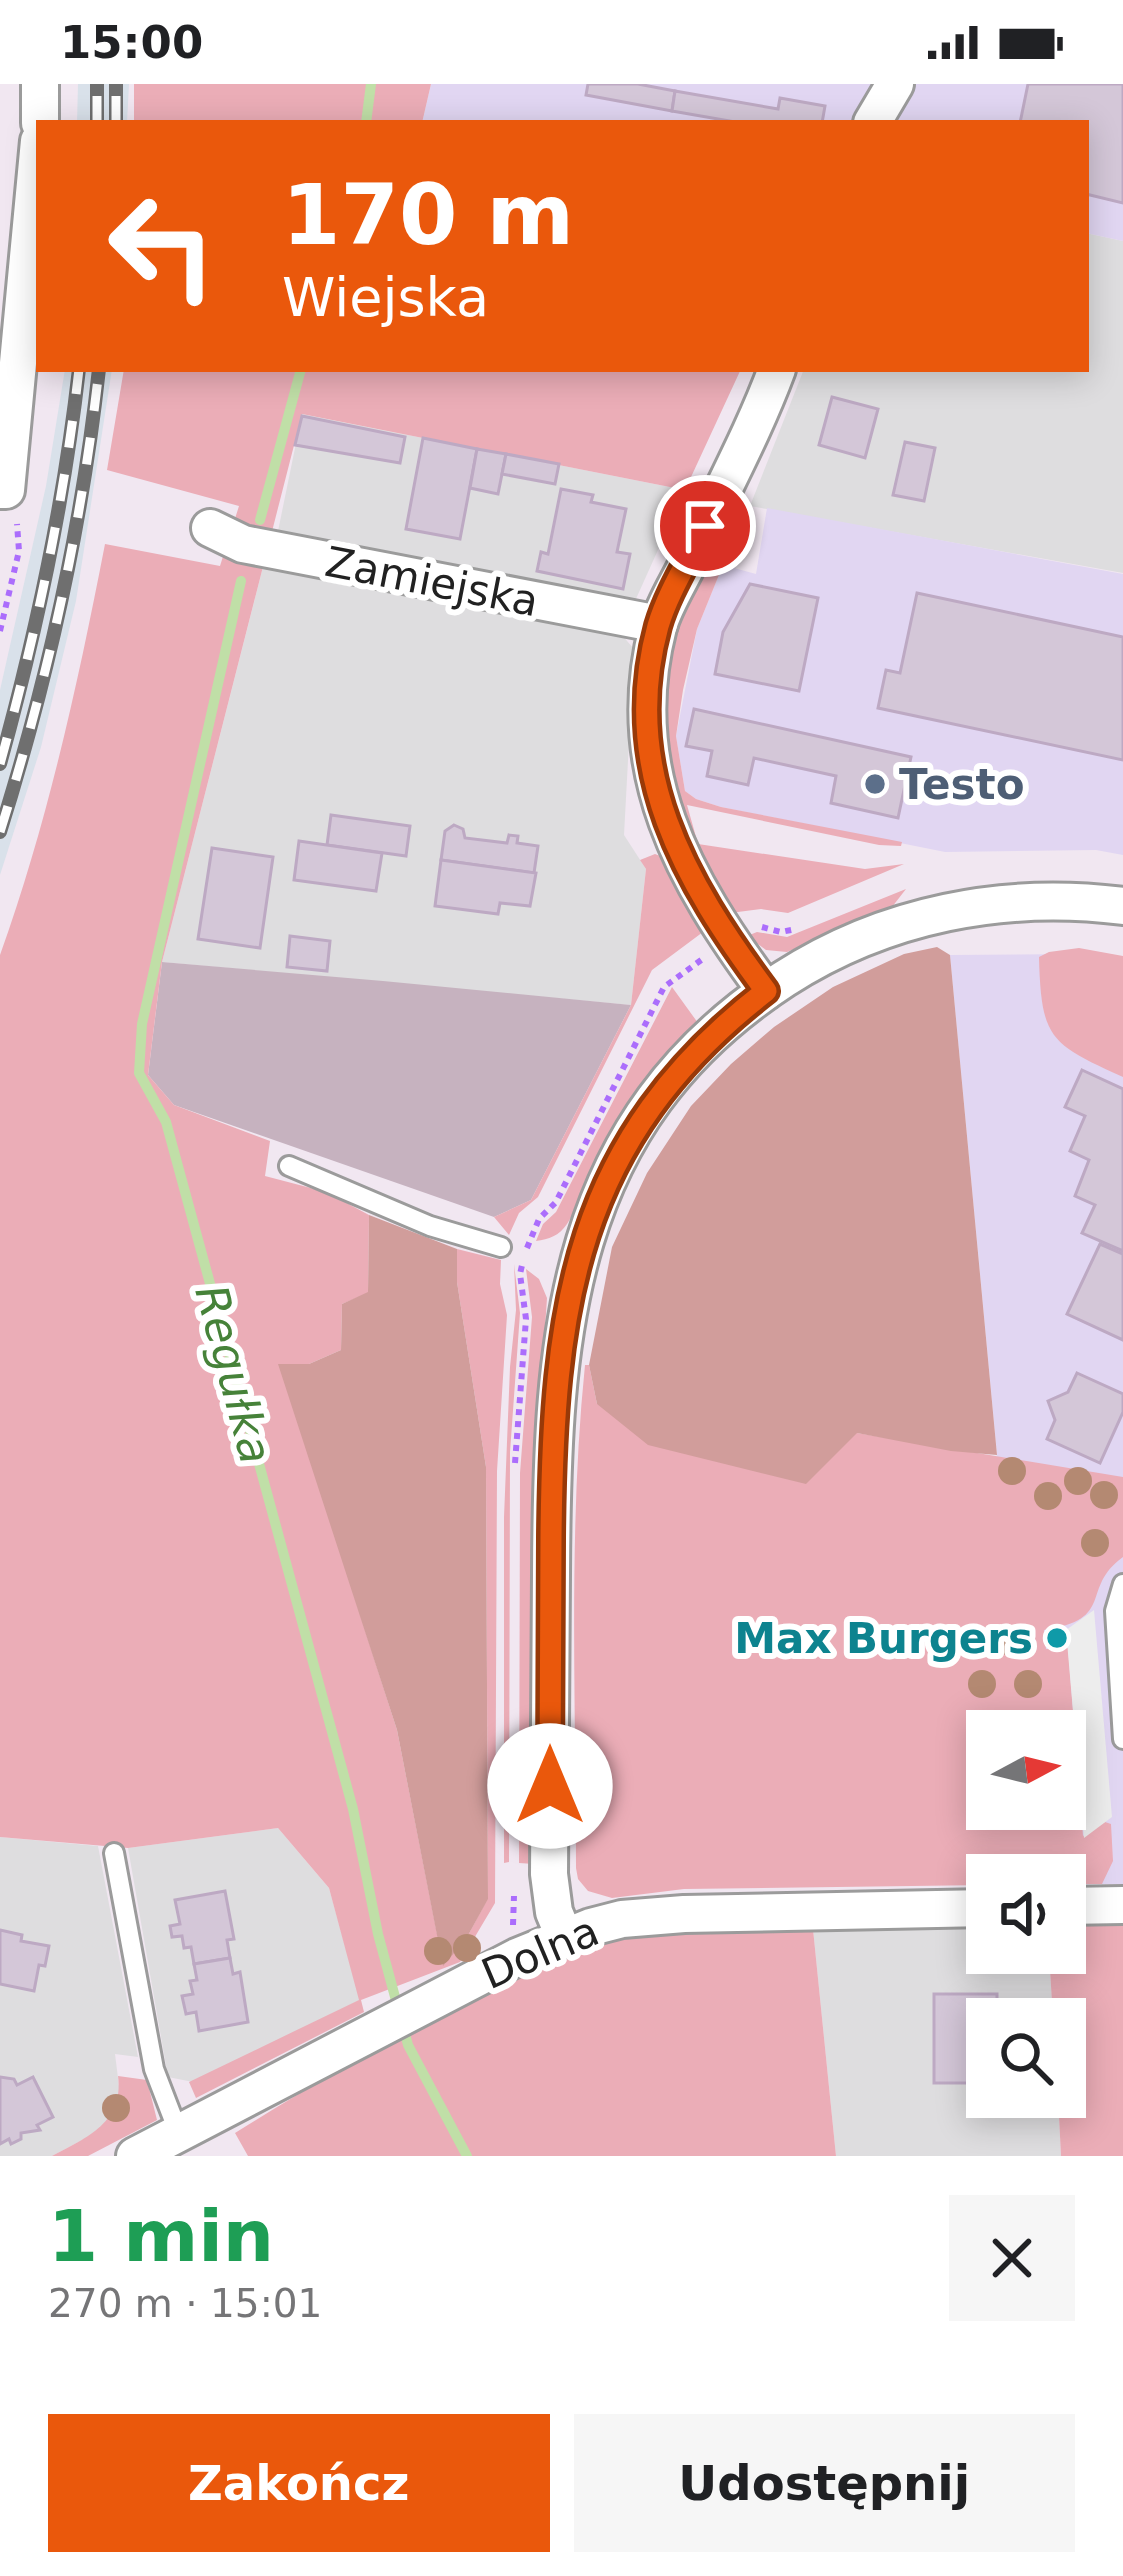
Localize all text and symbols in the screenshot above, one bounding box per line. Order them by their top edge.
text: 15:00 [60,16,203,69]
text: 170 m [282,166,574,264]
icon: left [84,168,240,324]
text: Wiejska [282,266,489,329]
pin [654,475,756,577]
icon: arrive [672,493,738,559]
street label: Zamiejska [321,537,543,626]
place label: Testo [899,760,1025,809]
marker: Testo [862,771,888,797]
water label: Regułka [184,1279,283,1469]
place label: Max Burgers [734,1614,1033,1663]
marker: Max Burgers [1044,1625,1070,1651]
north arrow [966,1710,1086,1830]
map controls [966,1710,1086,2118]
position arrow [487,1723,613,1849]
button: sound [966,1854,1086,1974]
street label: Dolna [474,1906,606,1999]
button: search [966,1998,1086,2118]
text: 1 min [48,2194,274,2278]
button: close [949,2195,1075,2321]
text: 270 m · 15:01 [48,2281,322,2326]
button: Zakończ [48,2414,550,2552]
button: Udostępnij [574,2414,1075,2552]

